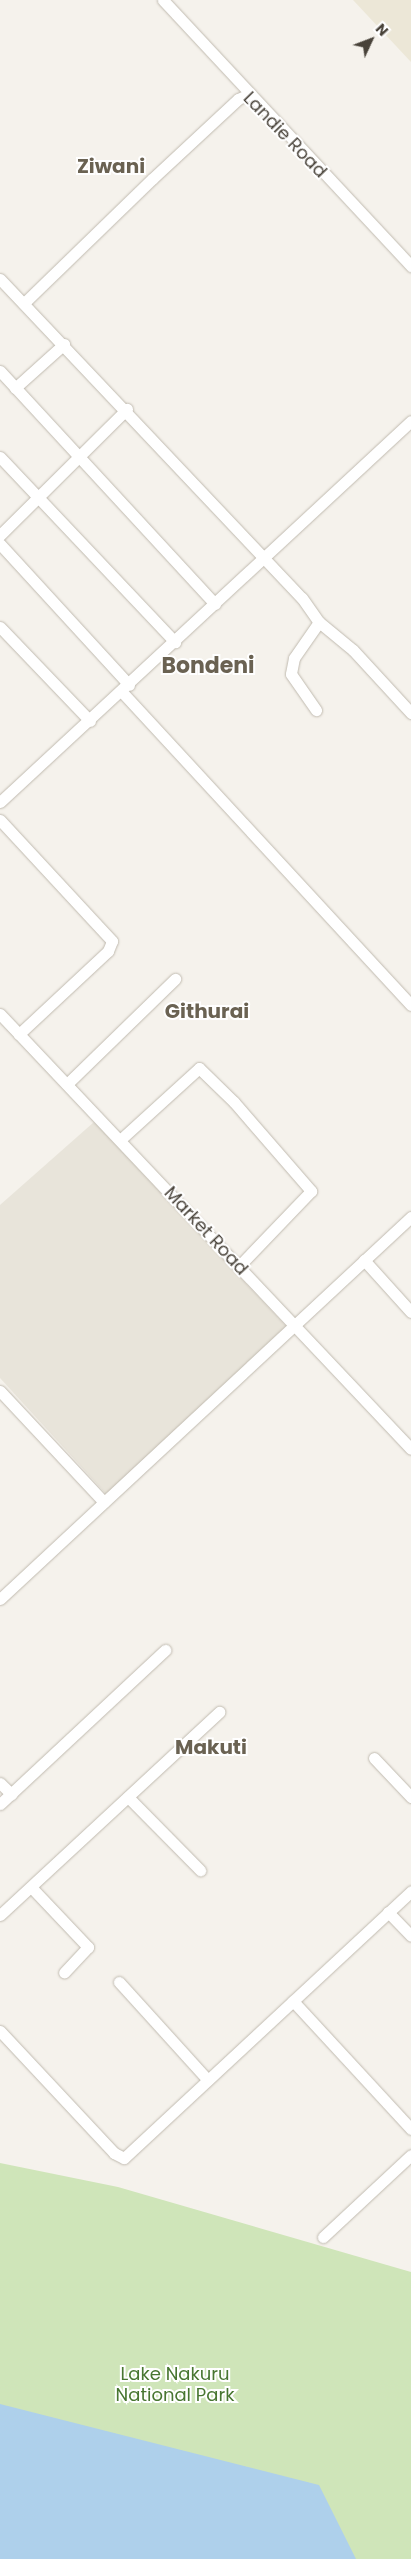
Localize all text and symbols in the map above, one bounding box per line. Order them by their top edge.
north arrow [346,15,396,65]
text: N [371,19,393,40]
street label: Landie Road [239,88,331,182]
district label: Ziwani [77,154,145,178]
district label: Bondeni [161,653,255,679]
district label: Githurai [165,999,249,1023]
street label: Market Road [160,1182,252,1280]
district label: Makuti [175,1735,247,1759]
park label: Lake Nakuru National Park [116,2364,234,2406]

